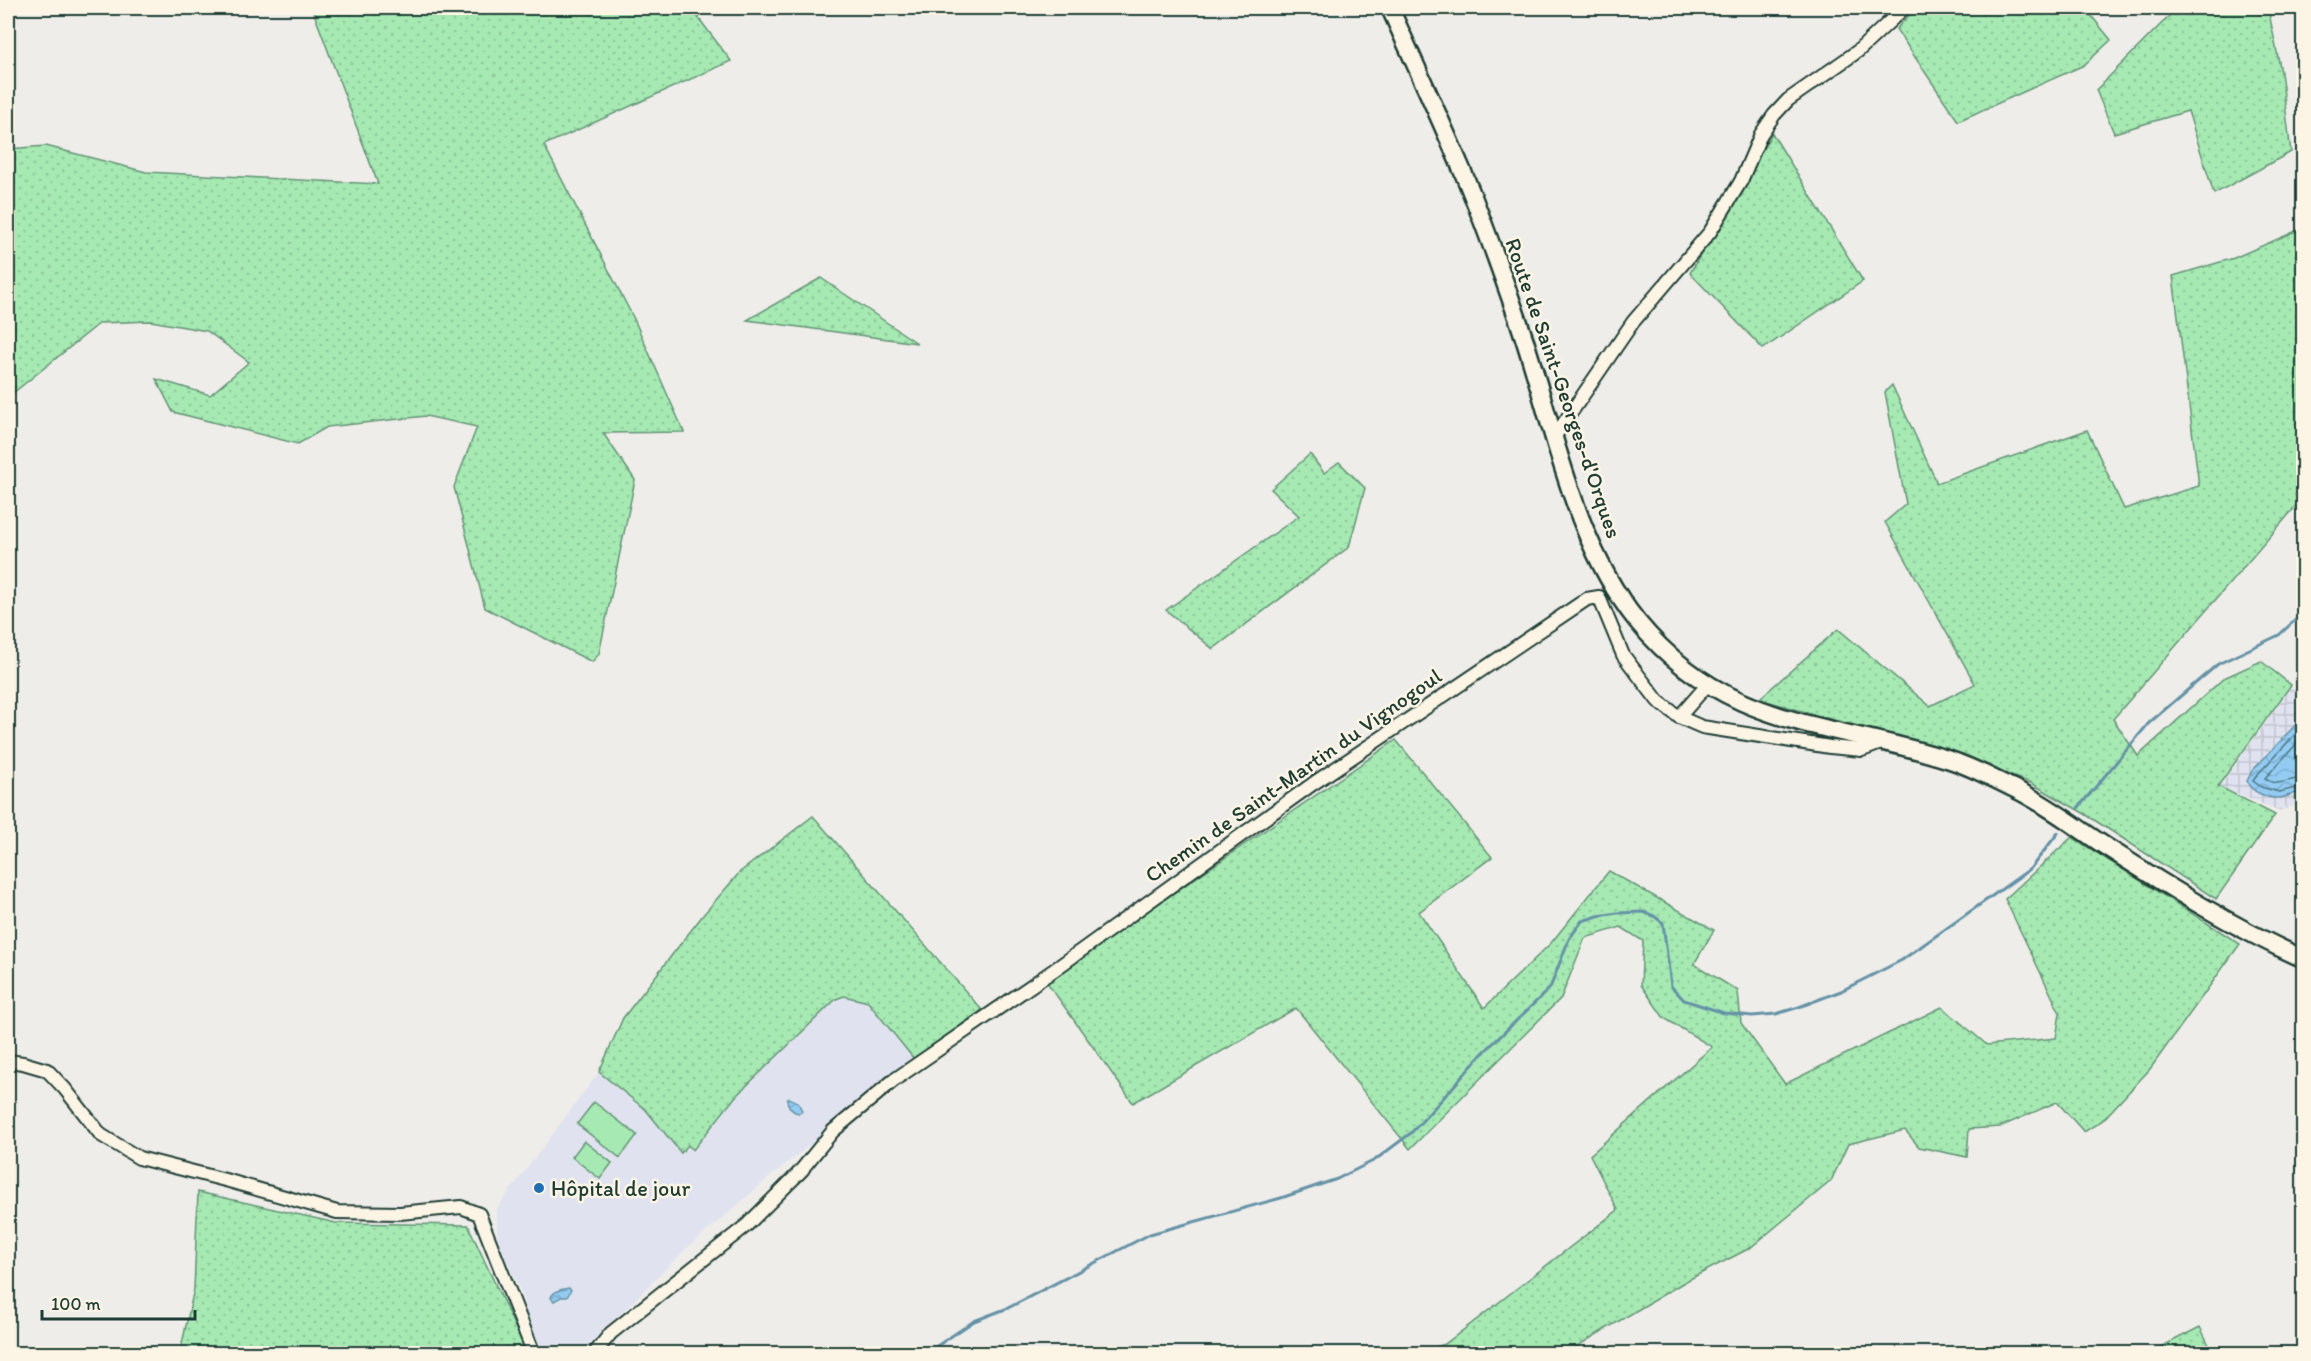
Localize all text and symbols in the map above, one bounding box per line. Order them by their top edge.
street label: Route de Saint-Georges-d'Orques [1499,235,1628,542]
street label: Chemin de Saint-Martin du Vignogoul [1140,662,1447,889]
place label: Hôpital de jour [551,1175,690,1202]
marker: Hôpital de jour [532,1181,546,1195]
scale bar [42,1283,195,1321]
text: 100 m [51,1293,101,1315]

